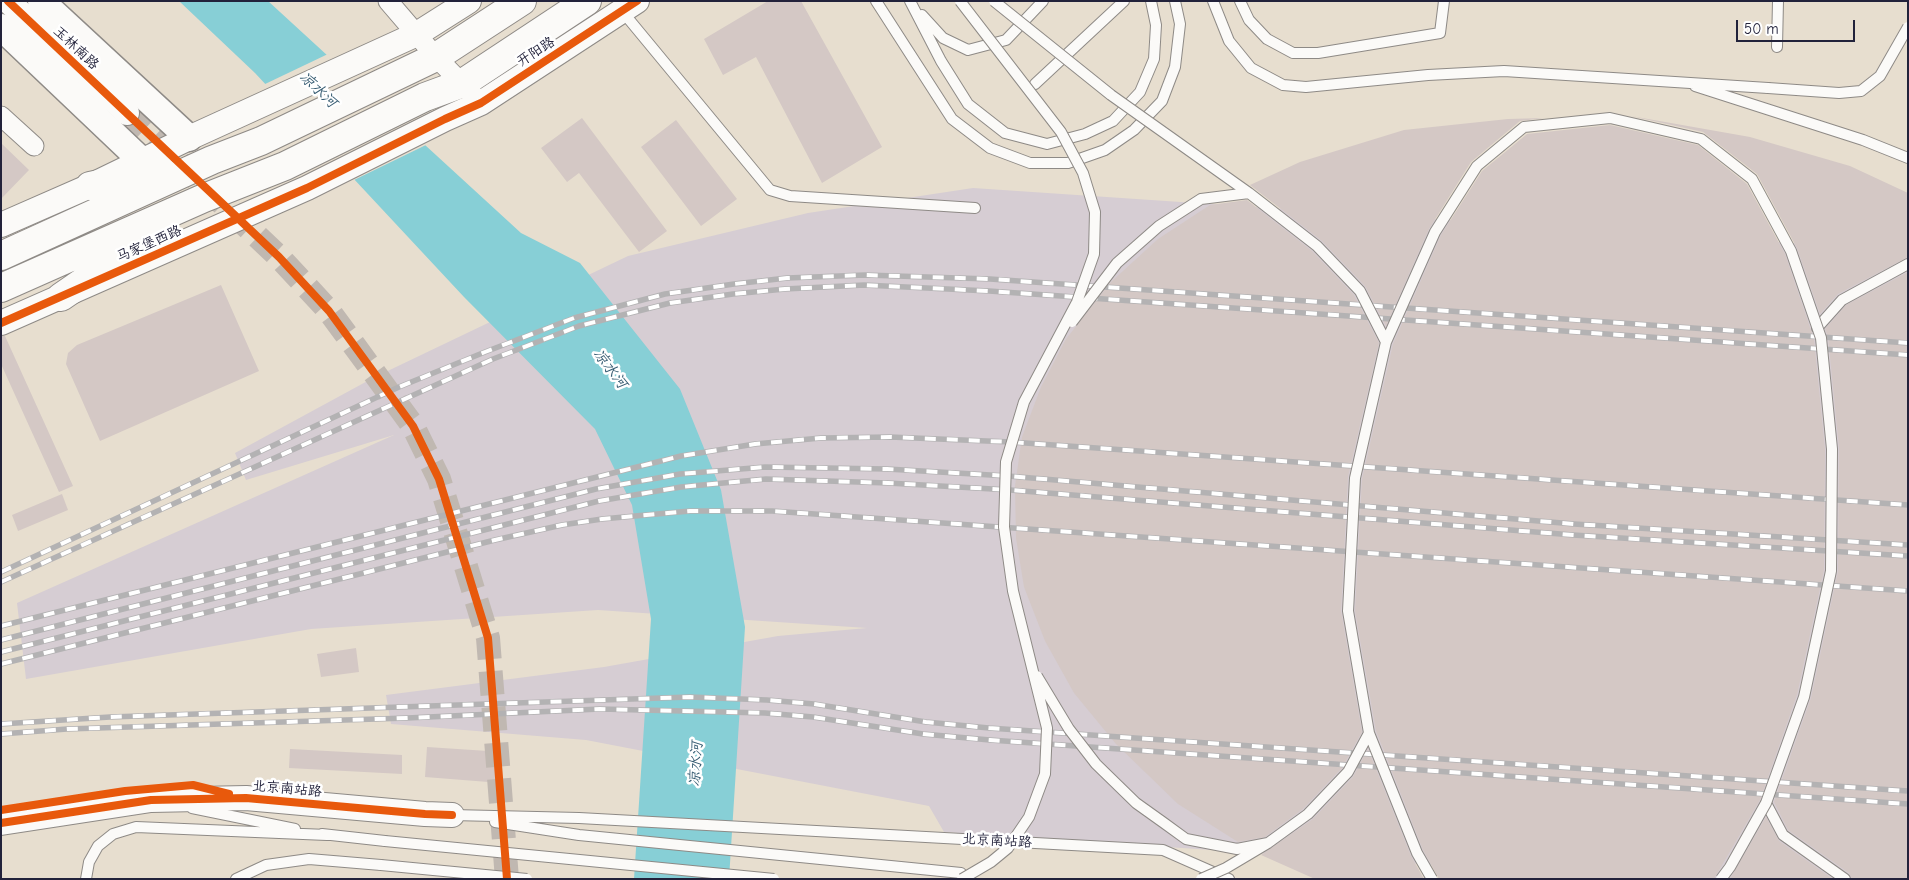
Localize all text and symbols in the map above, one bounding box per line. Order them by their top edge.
scale bar [1739,10,1858,42]
text: 50 m [1744,20,1779,38]
street label: 玉林南路 [50,23,102,73]
street label: 开阳路 [514,34,558,70]
water label: 凉水河 [295,68,341,112]
street label: 马家堡西路 [114,222,184,266]
water label: 凉水河 [589,346,631,392]
water label: 凉水河 [685,741,707,787]
street label: 北京南站路 [251,778,323,800]
street label: 北京南站路 [962,831,1032,851]

